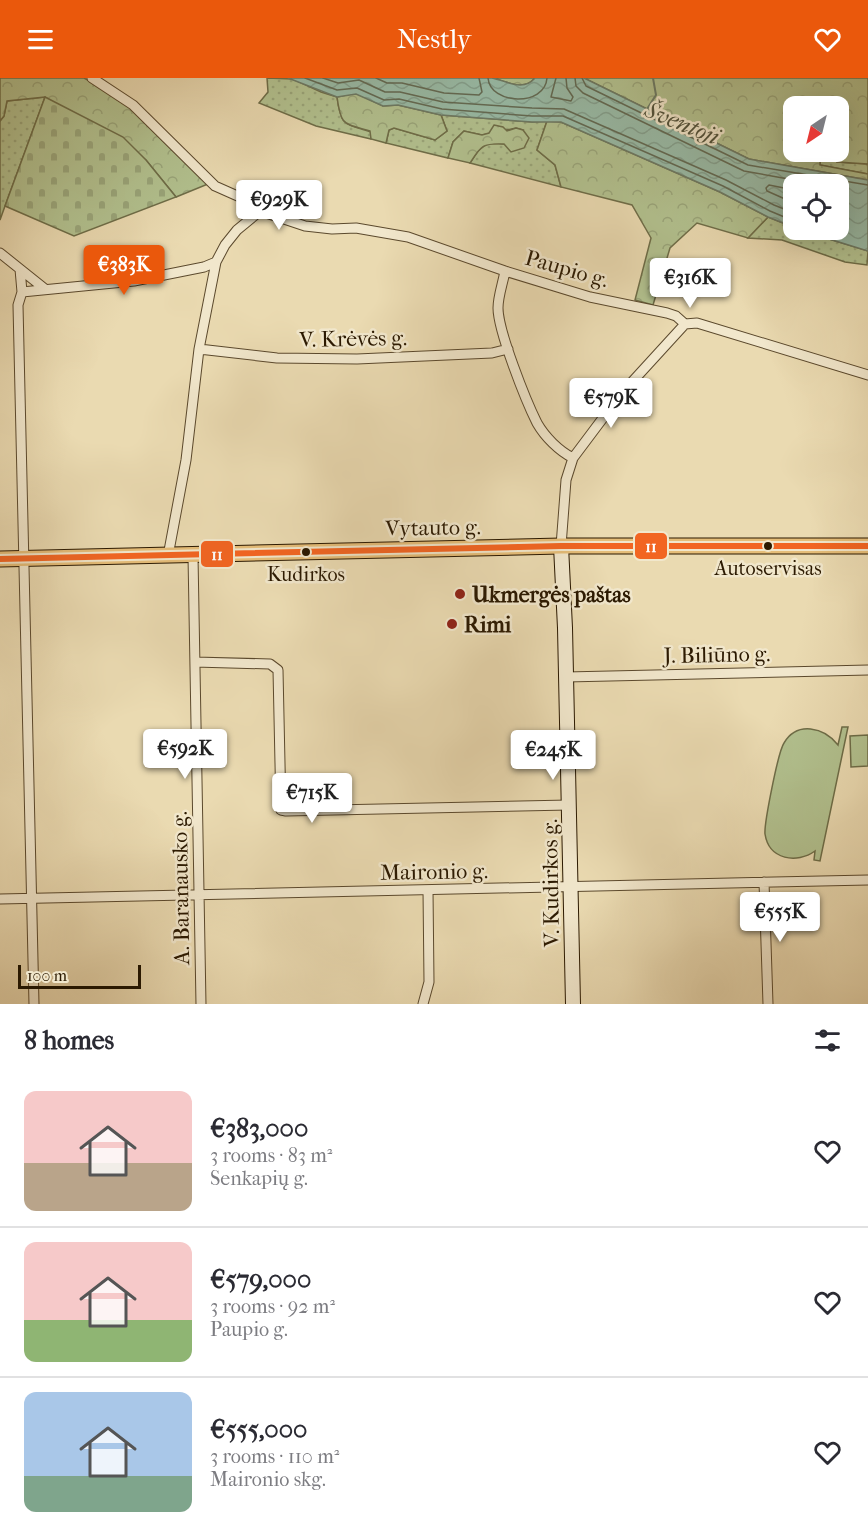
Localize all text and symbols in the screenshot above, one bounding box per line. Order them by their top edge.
icon: menu [24,23,57,56]
text: Nestly [397,23,471,55]
icon: heart [811,23,844,56]
water label: Šventoji [640,95,725,151]
north arrow [783,96,849,162]
map controls [783,96,849,240]
button: locate [783,174,849,240]
pin: €929K [237,180,321,231]
text: €929K [250,188,308,211]
pin: €383K [82,245,166,296]
street label: Paupio g. [522,245,611,293]
text: €383K [98,253,150,276]
pin: €316K [648,258,732,309]
text: €316K [664,266,716,289]
street label: V. Krėvės g. [298,325,407,353]
pin: €579K [569,378,653,429]
text: €579K [583,386,639,409]
street label: Vytauto g. [384,514,481,542]
line badge: 11 [634,532,668,560]
text: 11 [645,537,657,556]
line badge: 11 [200,540,234,568]
marker: Autoservisas [762,540,774,552]
text: 11 [211,545,223,564]
marker: Kudirkos [300,546,312,558]
place label: Autoservisas [713,557,822,580]
place label: Kudirkos [267,563,345,586]
place label: Ukmergės paštas [471,582,631,608]
marker: Ukmergės paštas [453,587,467,601]
place label: Rimi [464,612,512,638]
marker: Rimi [445,617,459,631]
street label: J. Biliūno g. [661,641,771,669]
pin: €592K [143,729,227,780]
pin: €245K [511,730,595,781]
text: €592K [157,737,213,760]
text: €245K [525,738,581,761]
pin: €715K [270,773,354,824]
text: €715K [286,781,338,804]
street label: A. Baranausko g. [167,811,195,966]
street label: V. Kudirkos g. [537,819,565,948]
street label: Maironio g. [380,858,488,886]
pin: €555K [738,892,822,943]
text: €555K [754,900,806,923]
scale bar [18,962,141,989]
text: 100 m [27,966,67,985]
icon: filters [811,1024,844,1057]
text: 8 homes [24,1025,114,1056]
text: €383,000 [210,1113,308,1144]
icon: home [72,1115,144,1187]
icon: heart [811,1135,844,1168]
text: 3 rooms · 83 m² [210,1144,333,1167]
text: Senkapių g. [210,1167,308,1190]
text: €579,000 [210,1264,311,1295]
icon: home [72,1266,144,1338]
icon: heart [811,1286,844,1319]
text: 3 rooms · 92 m² [210,1295,335,1318]
text: Paupio g. [210,1318,288,1341]
text: €555,000 [210,1414,307,1445]
icon: home [72,1416,144,1488]
icon: heart [811,1436,844,1469]
text: 3 rooms · 110 m² [210,1445,339,1468]
text: Maironio skg. [210,1468,326,1491]

